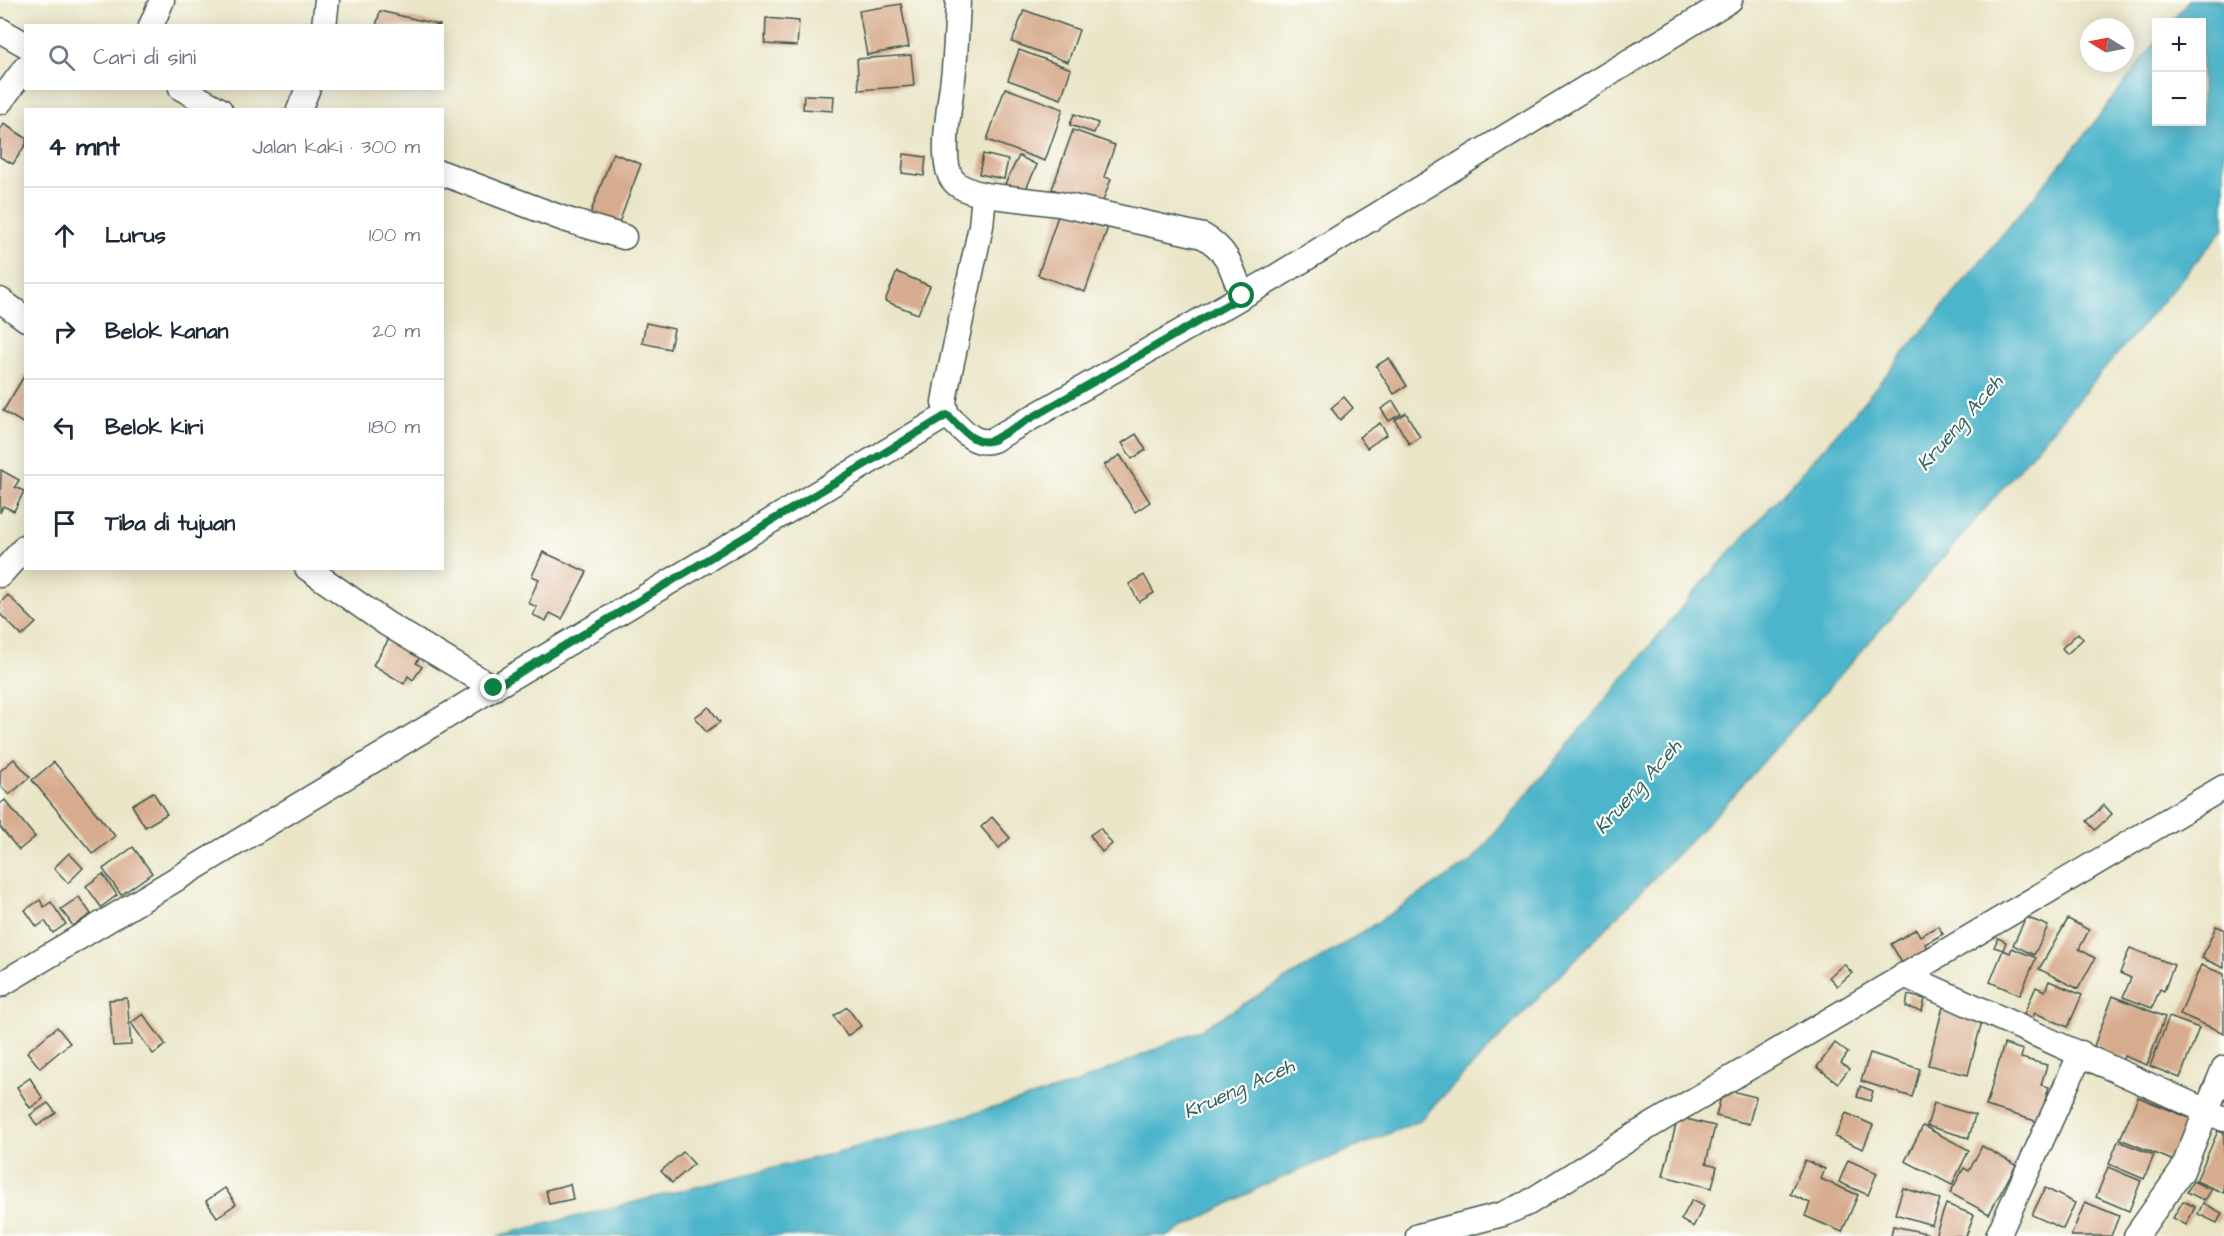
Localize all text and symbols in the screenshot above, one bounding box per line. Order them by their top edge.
north arrow [2080,18,2134,72]
map controls [2152,18,2206,126]
button: + [2152,18,2206,72]
search box [24,24,444,90]
icon: search [45,41,78,74]
text: Cari di sini [93,42,196,73]
button: − [2152,72,2206,126]
text: 4 mnt [48,129,120,165]
text: Jalan kaki · 300 m [252,133,420,161]
icon: ahead [48,219,81,252]
text: Lurus [105,220,166,251]
text: 100 m [369,221,420,249]
route start [1228,282,1254,308]
icon: right [48,315,81,348]
text: Belok kanan [105,316,229,347]
text: 20 m [372,317,420,345]
water label: Krueng Aceh [1911,368,2011,478]
icon: left [48,411,81,444]
text: Belok kiri [105,412,203,443]
text: 180 m [368,413,420,441]
icon: arrive [48,507,81,540]
text: Tiba di tujuan [105,508,235,539]
route end [480,674,506,700]
water label: Krueng Aceh [1588,733,1690,841]
water label: Krueng Aceh [1179,1052,1300,1127]

